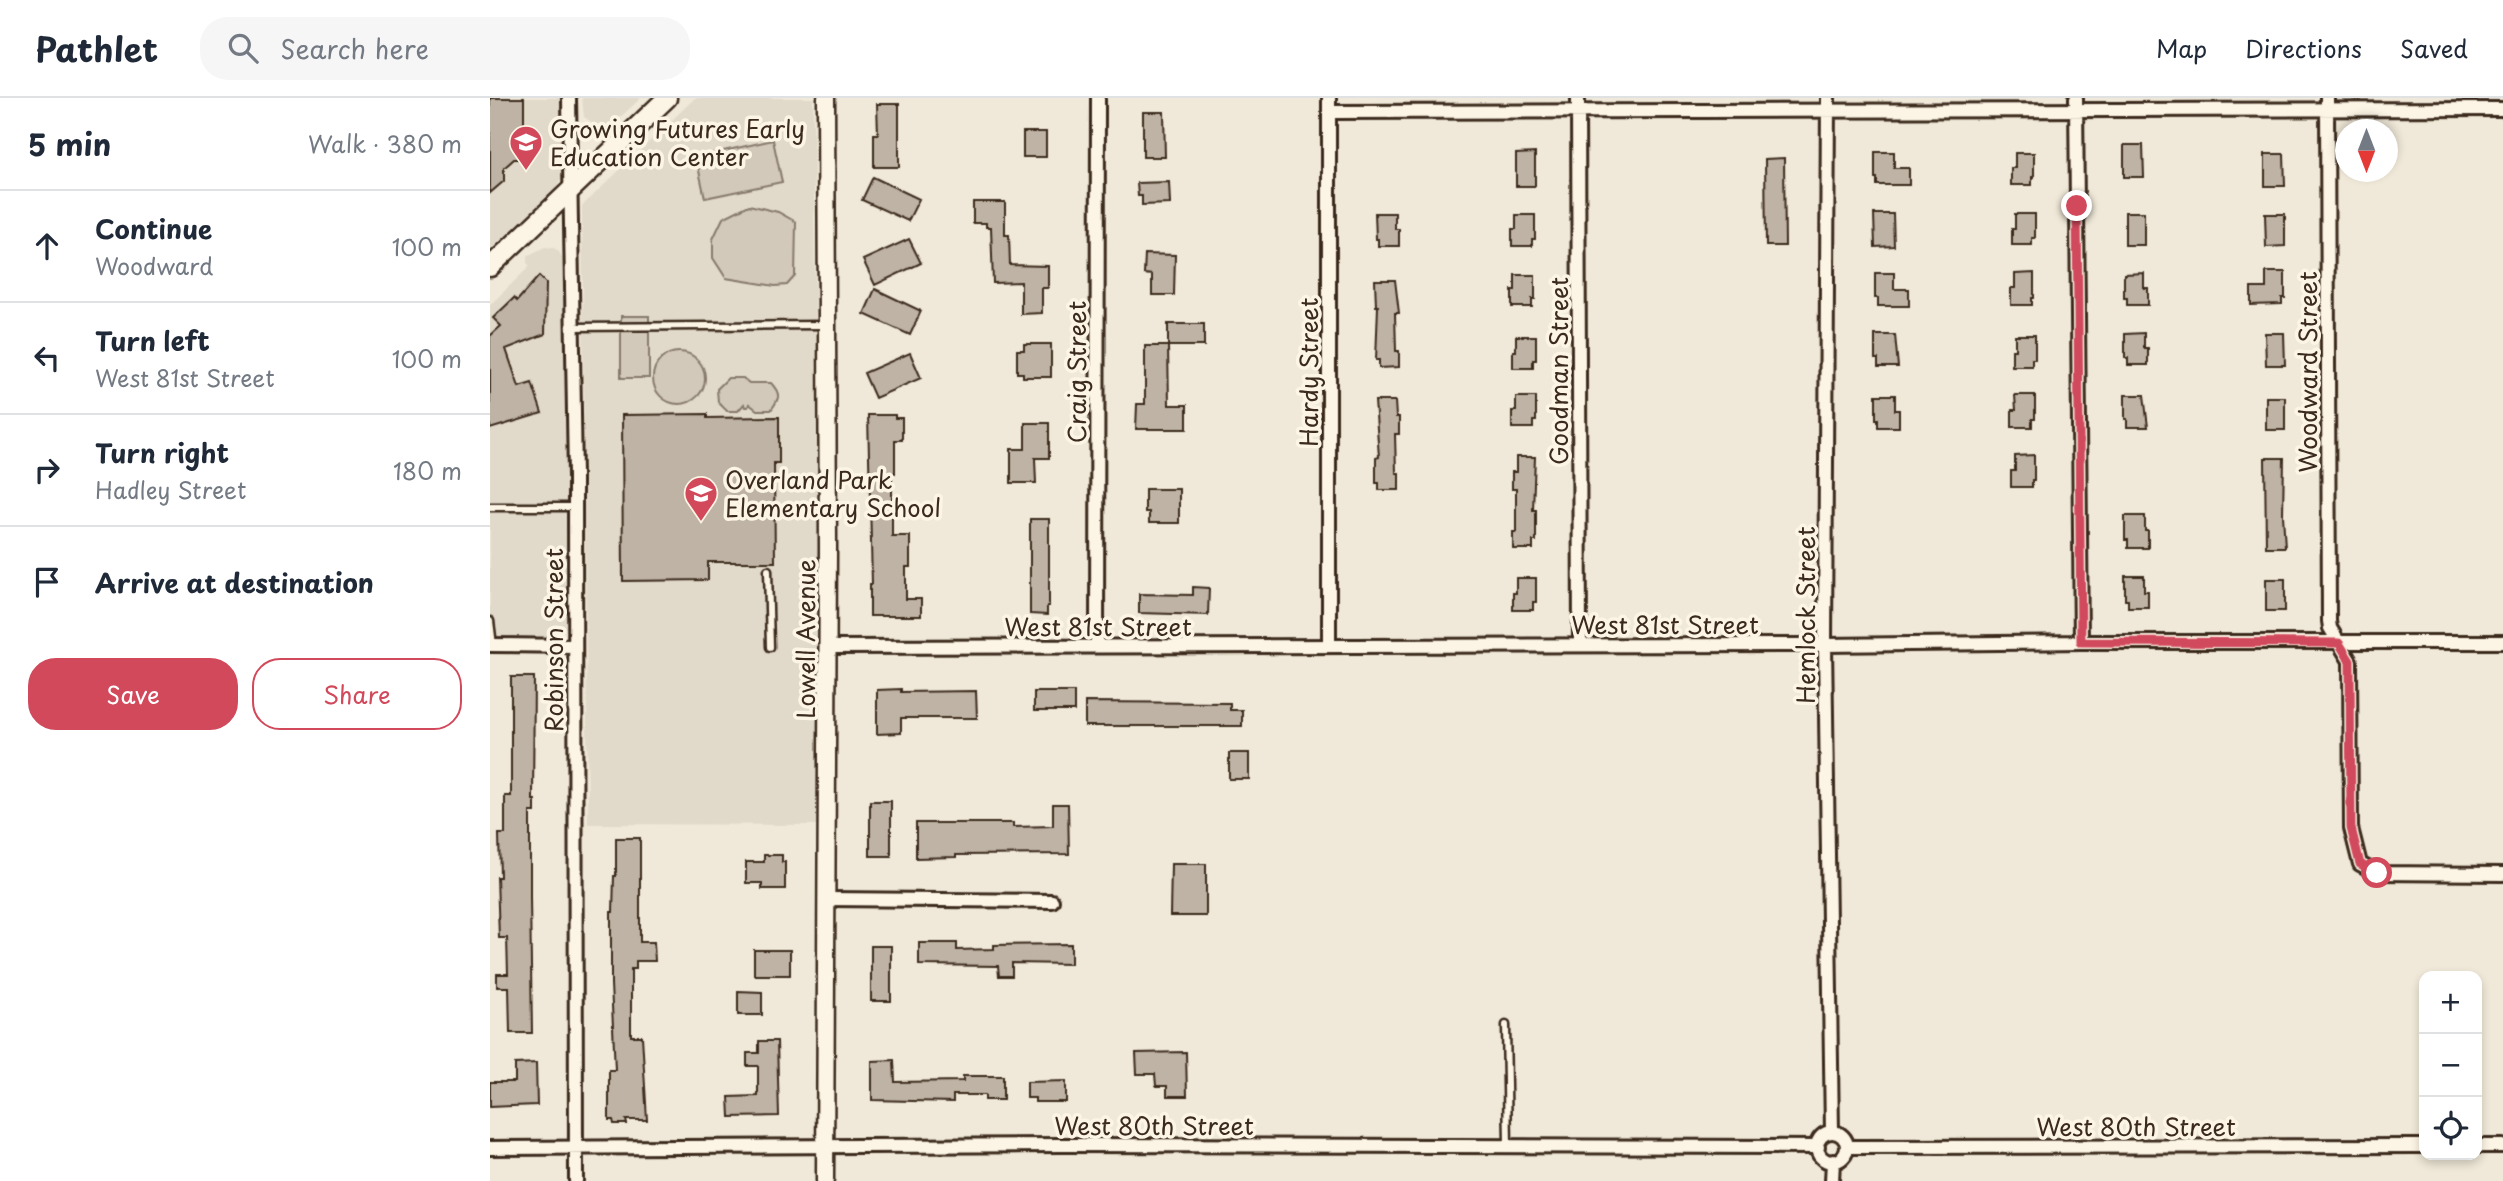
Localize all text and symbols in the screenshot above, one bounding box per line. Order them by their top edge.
search box [200,17,690,80]
text: Pathlet [35,23,158,73]
icon: search [224,29,262,67]
text: Search here [280,29,429,68]
text: Map [2156,30,2207,66]
text: Directions [2245,30,2362,66]
text: Saved [2400,30,2468,66]
place label: Growing Futures Early Education Center [550,110,805,174]
north arrow [2335,119,2398,182]
text: 5 min [28,121,111,166]
school or university icon: Growing Futures Early Education Center [507,123,545,172]
text: Walk · 380 m [308,126,462,161]
route end [2061,190,2092,221]
text: Continue [95,209,212,248]
icon: ahead [28,227,66,265]
text: 100 m [392,229,462,264]
text: Woodward [95,248,213,283]
street label: Woodward Street [2289,271,2325,473]
street label: Goodman Street [1540,277,1576,465]
street label: Hardy Street [1290,297,1326,447]
street label: Craig Street [1058,301,1094,443]
text: Turn left [95,321,210,360]
icon: left [28,339,66,377]
text: 100 m [392,341,462,376]
text: West 81st Street [95,360,275,395]
text: Turn right [95,433,229,472]
icon: right [28,451,66,489]
text: 180 m [393,453,462,488]
place label: Overland Park Elementary School [725,461,941,525]
text: Hadley Street [95,472,246,507]
school or university icon: Overland Park Elementary School [682,474,720,523]
street label: Hemlock Street [1787,526,1823,704]
street label: Robinson Street [535,548,571,732]
street label: Lowell Avenue [787,559,823,719]
icon: arrive [28,563,66,601]
text: Arrive at destination [95,563,374,602]
street label: West 81st Street [1571,606,1759,642]
street label: West 81st Street [1004,608,1192,644]
button: Save [28,658,238,730]
button: Share [252,658,462,730]
route start [2361,857,2392,888]
map controls [2419,971,2482,1160]
button: + [2419,971,2482,1034]
button: − [2419,1034,2482,1097]
button: locate [2419,1097,2482,1160]
street label: West 80th Street [1054,1107,1254,1143]
street label: West 80th Street [2036,1108,2236,1144]

